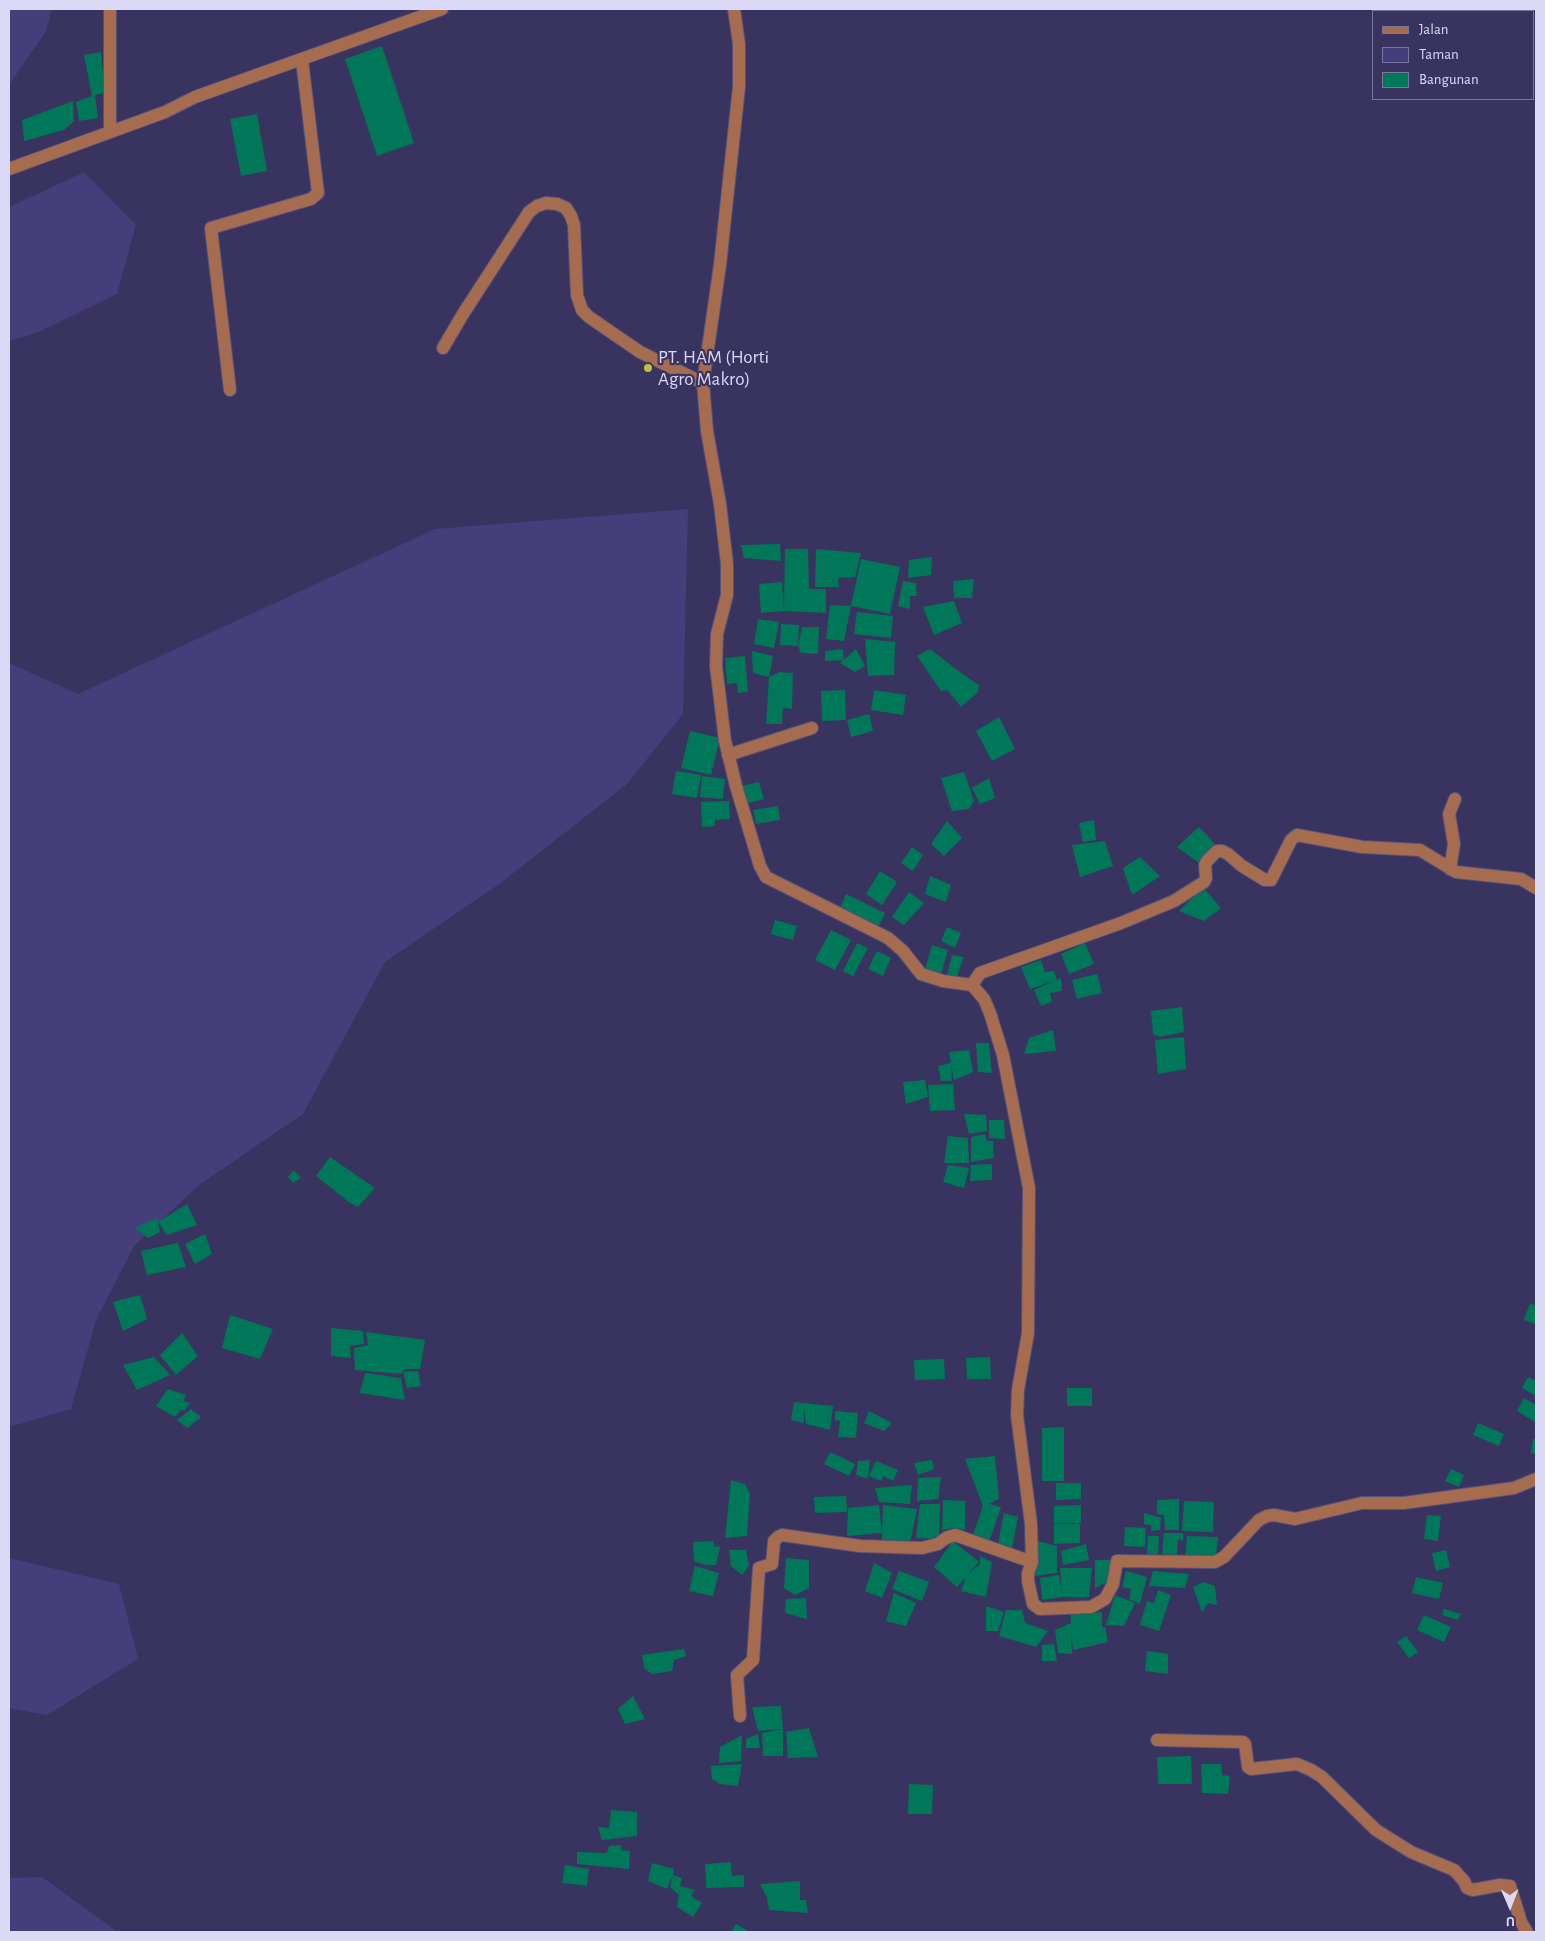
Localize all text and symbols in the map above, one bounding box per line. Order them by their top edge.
legend [1372,10,1535,100]
text: Jalan [1419,22,1449,37]
text: Taman [1419,47,1459,62]
text: Bangunan [1419,72,1479,87]
place label: PT. HAM (Horti Agro Makro) [658,346,769,390]
marker: PT. HAM (Horti Agro Makro) [642,362,654,374]
north arrow [1485,1881,1535,1931]
text: U [1506,1914,1515,1928]

